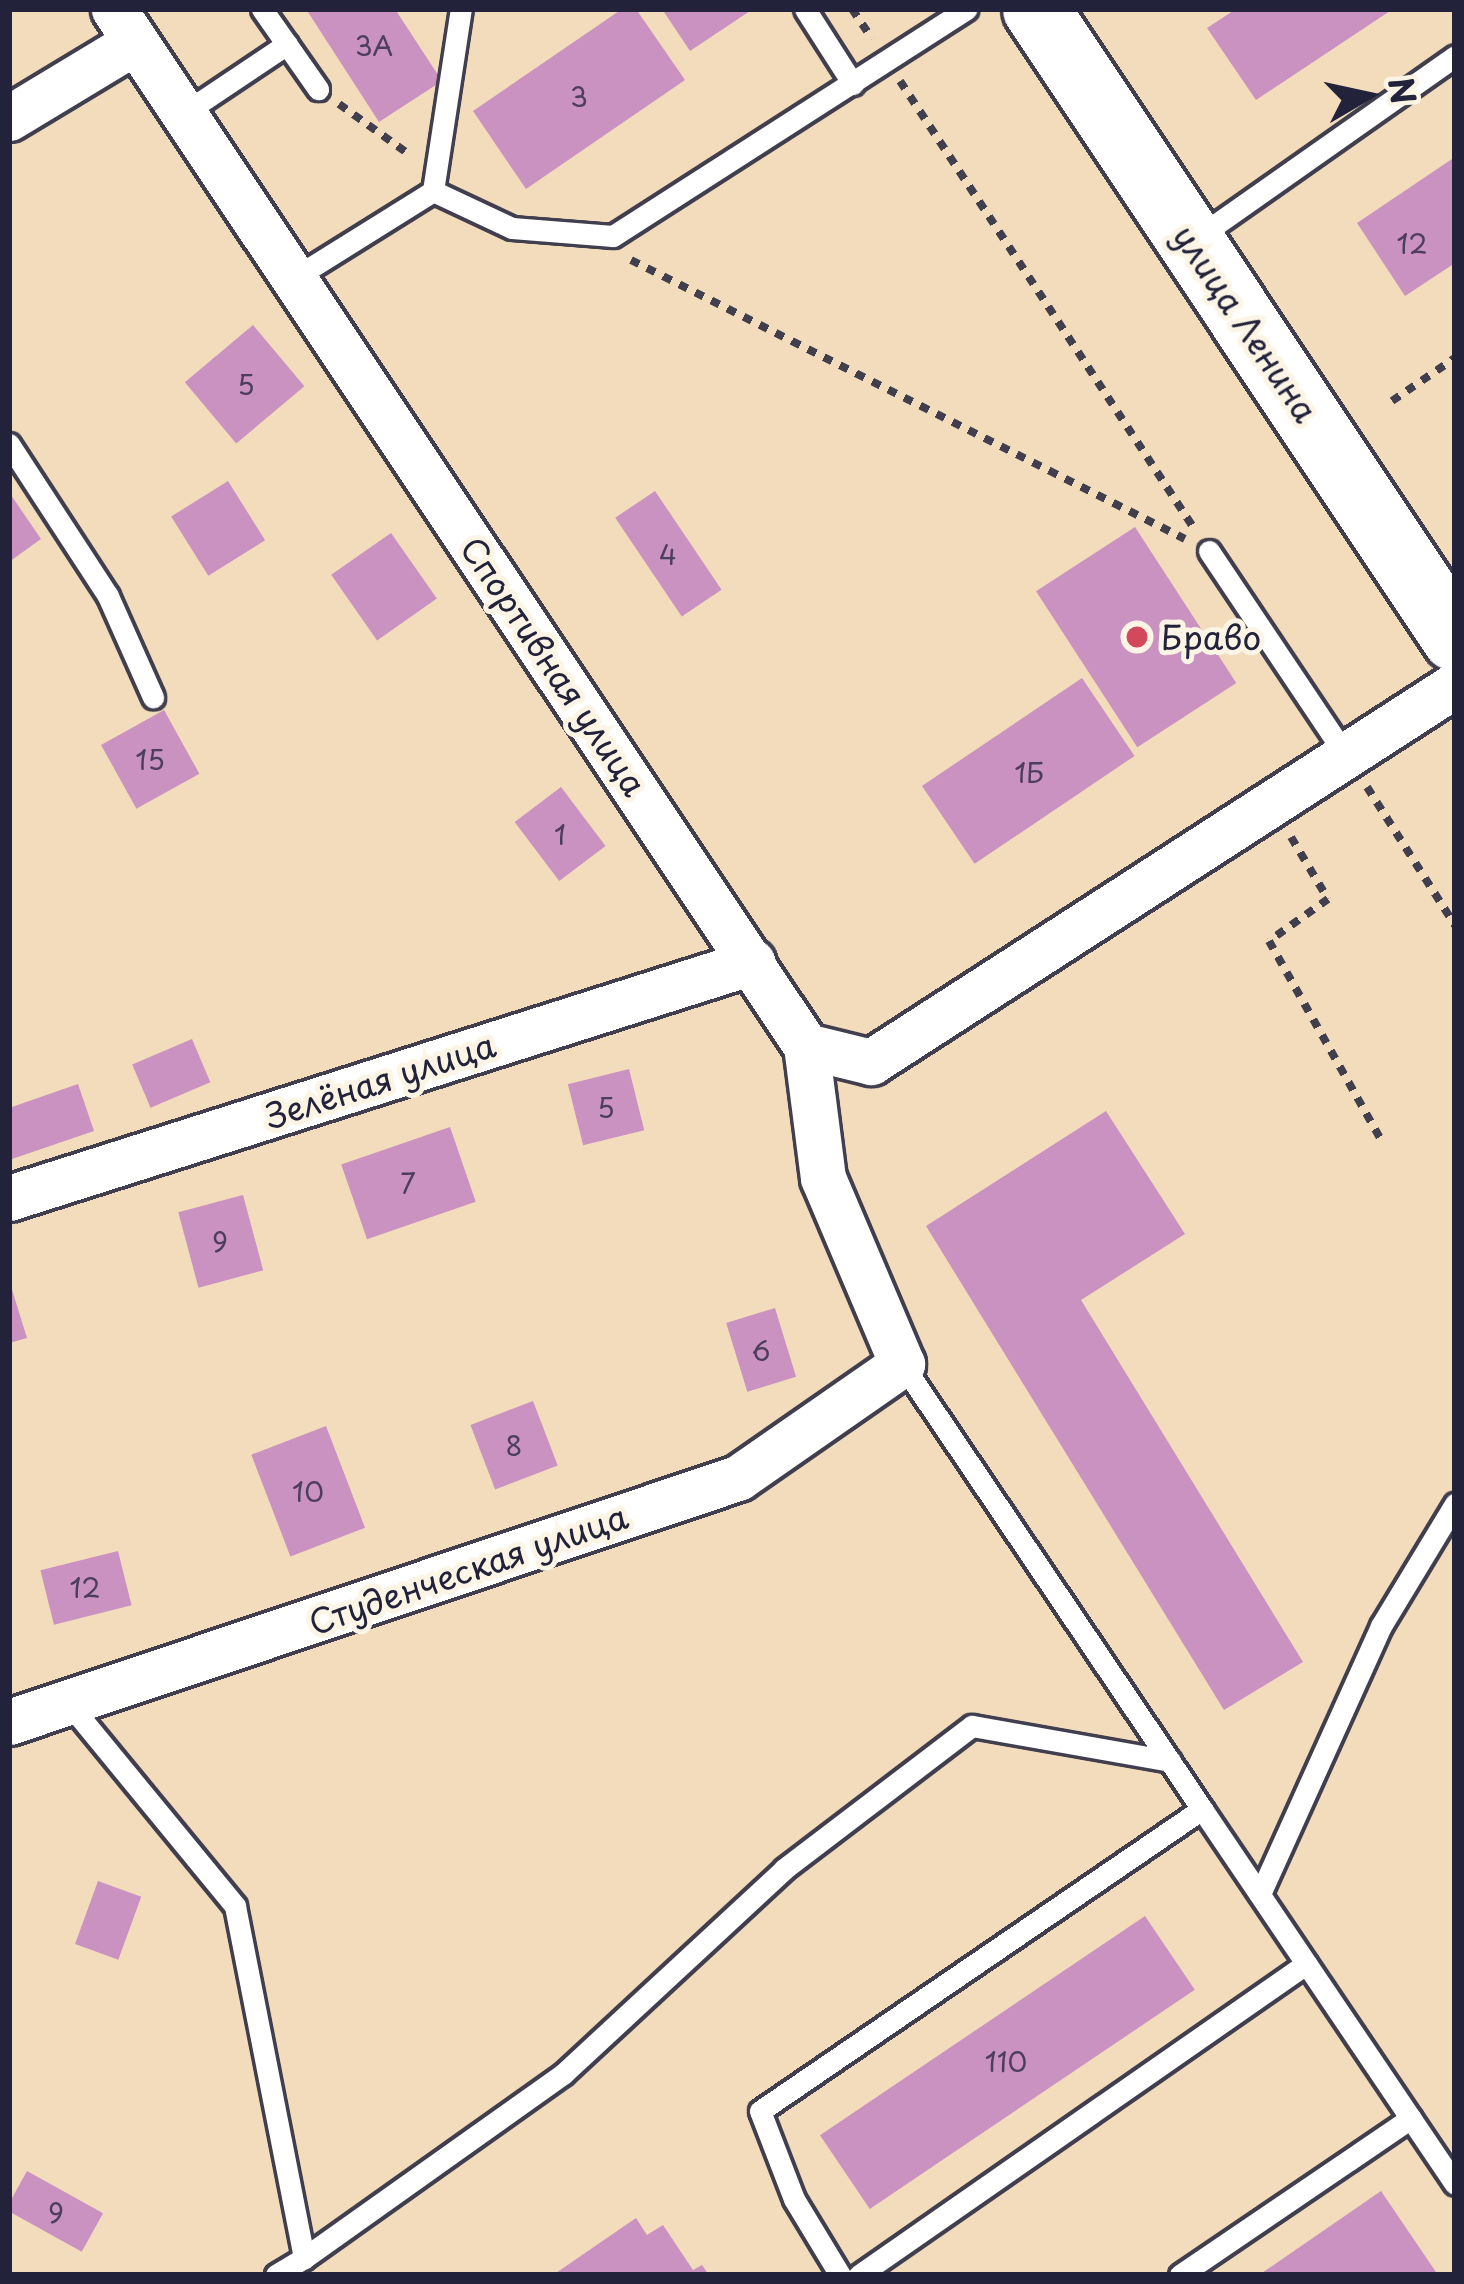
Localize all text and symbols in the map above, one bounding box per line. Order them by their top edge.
house number: 3А [355,29,393,61]
north arrow [1308,36,1428,156]
text: N [1377,74,1430,107]
house number: 3 [570,80,588,112]
street label: улица Ленина [1165,216,1327,430]
house number: 12 [1396,227,1428,259]
house number: 5 [237,368,255,400]
street label: Спортивная улица [452,528,656,804]
house number: 4 [659,538,677,570]
place label: Браво [1161,617,1261,657]
marker: Браво [1124,624,1150,650]
house number: 15 [135,743,165,775]
house number: 1Б [1014,756,1044,788]
house number: 1 [554,818,566,850]
street label: Зелёная улица [259,1024,501,1136]
house number: 5 [597,1091,615,1123]
house number: 7 [400,1167,416,1199]
house number: 9 [212,1225,228,1257]
house number: 6 [752,1334,770,1366]
house number: 8 [506,1429,522,1461]
house number: 10 [292,1475,324,1507]
street label: Студенческая улица [303,1496,633,1642]
house number: 12 [69,1571,101,1603]
house number: 110 [985,2045,1027,2077]
house number: 9 [48,2196,64,2228]

